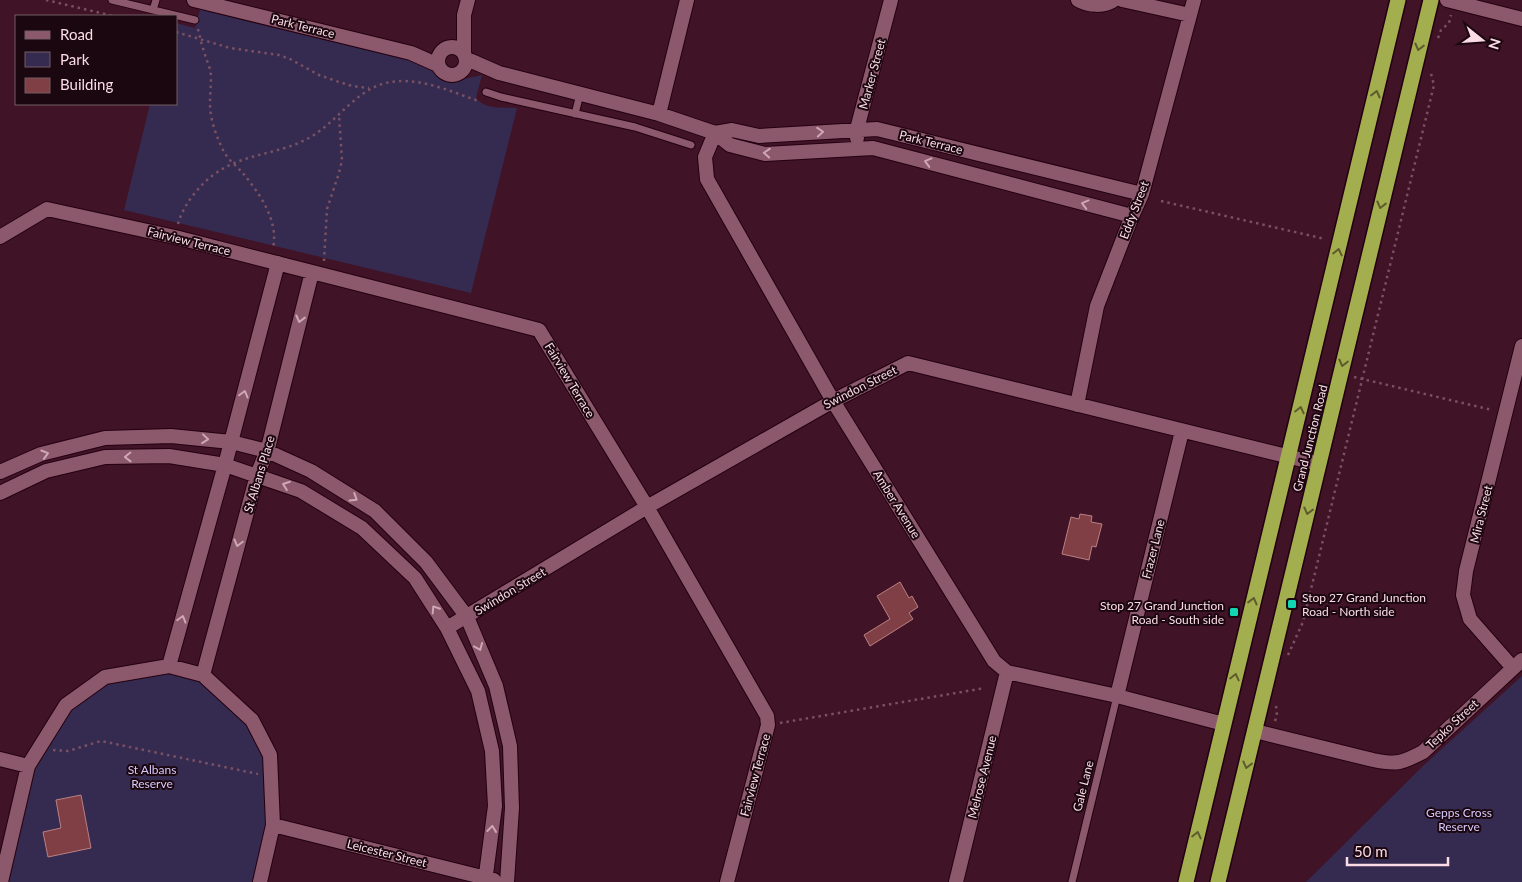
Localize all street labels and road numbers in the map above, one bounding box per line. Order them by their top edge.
street label: Park Terrace [270,11,336,41]
street label: Marker Street [855,37,889,111]
street label: Park Terrace [898,127,964,157]
street label: Eddy Street [1116,178,1152,241]
street label: Fairview Terrace [146,223,232,259]
street label: Fairview Terrace [542,340,598,420]
street label: Swindon Street [821,362,900,412]
street label: Grand Junction Road [1289,383,1331,493]
street label: St Albans Place [240,434,278,514]
street label: Amber Avenue [870,467,924,541]
street label: Mira Street [1467,483,1496,544]
street label: Frazer Lane [1138,518,1168,580]
street label: Swindon Street [472,564,549,618]
street label: Tepko Street [1423,696,1482,752]
street label: Fairview Terrace [737,732,773,818]
street label: Melrose Avenue [964,734,1000,820]
street label: Gale Lane [1069,759,1097,813]
street label: Leicester Street [346,836,429,870]

